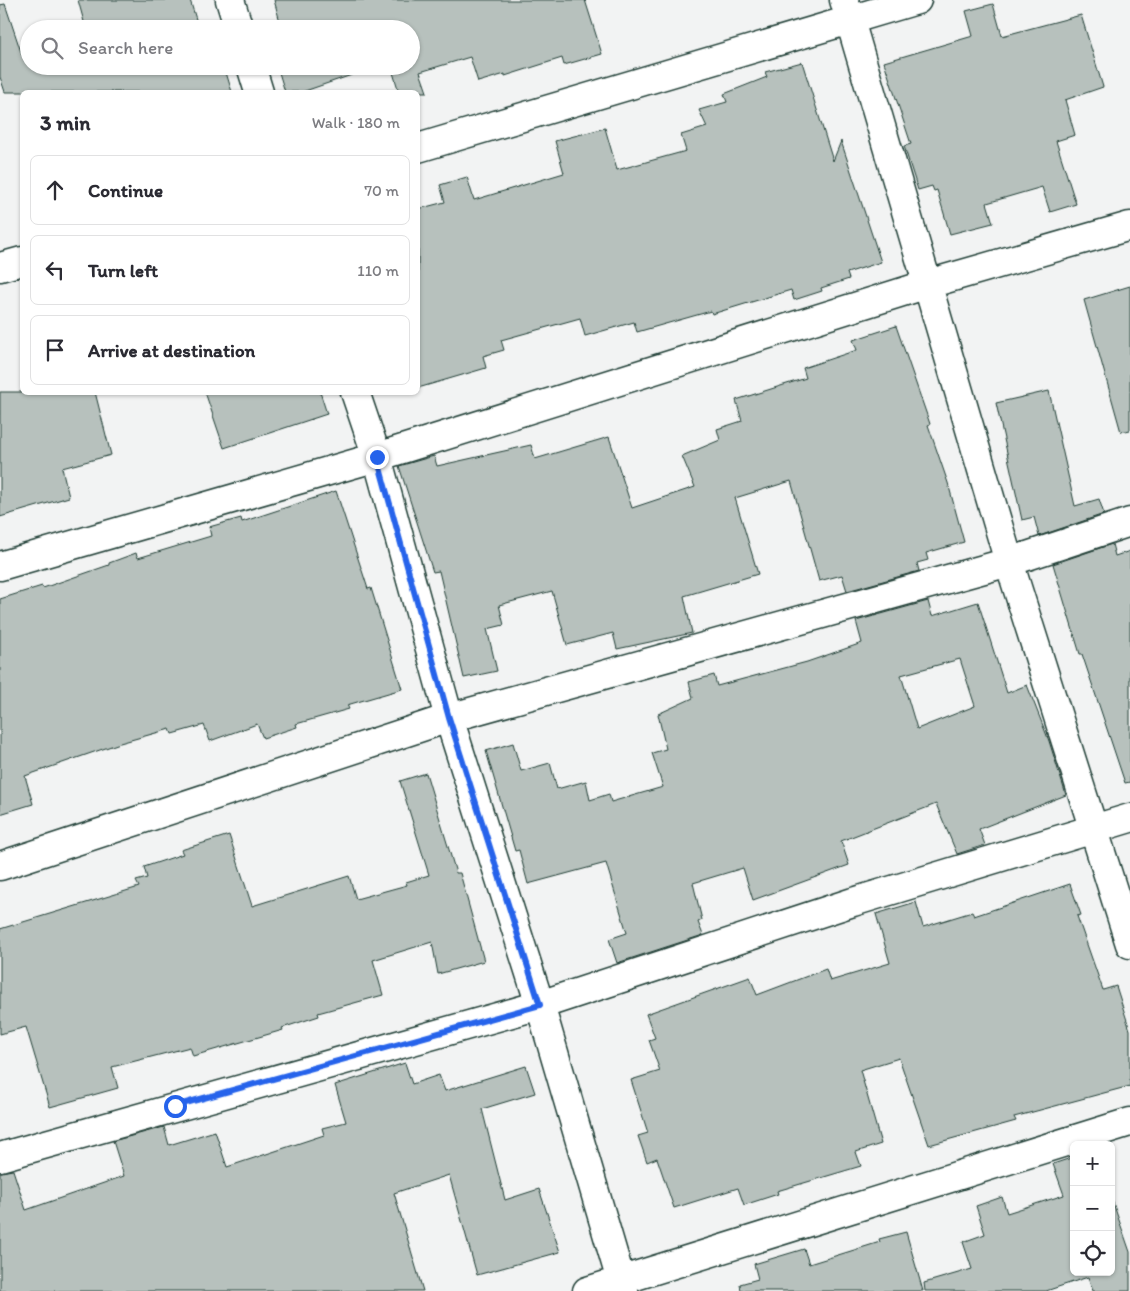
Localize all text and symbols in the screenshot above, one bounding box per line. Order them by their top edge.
search box [20,20,420,75]
icon: search [38,34,66,62]
text: Search here [78,36,173,59]
text: 3 min [40,110,90,135]
text: Walk · 180 m [312,113,400,132]
icon: ahead [41,176,69,204]
text: Continue [88,179,163,202]
text: 70 m [364,181,399,200]
icon: left [41,256,69,284]
text: Turn left [88,259,158,282]
text: 110 m [357,261,399,280]
icon: arrive [41,336,69,364]
text: Arrive at destination [88,339,255,362]
route end [366,446,389,469]
route start [164,1095,187,1118]
map controls [1070,1141,1115,1276]
button: + [1070,1141,1115,1186]
button: − [1070,1186,1115,1231]
button: locate [1070,1231,1115,1276]

